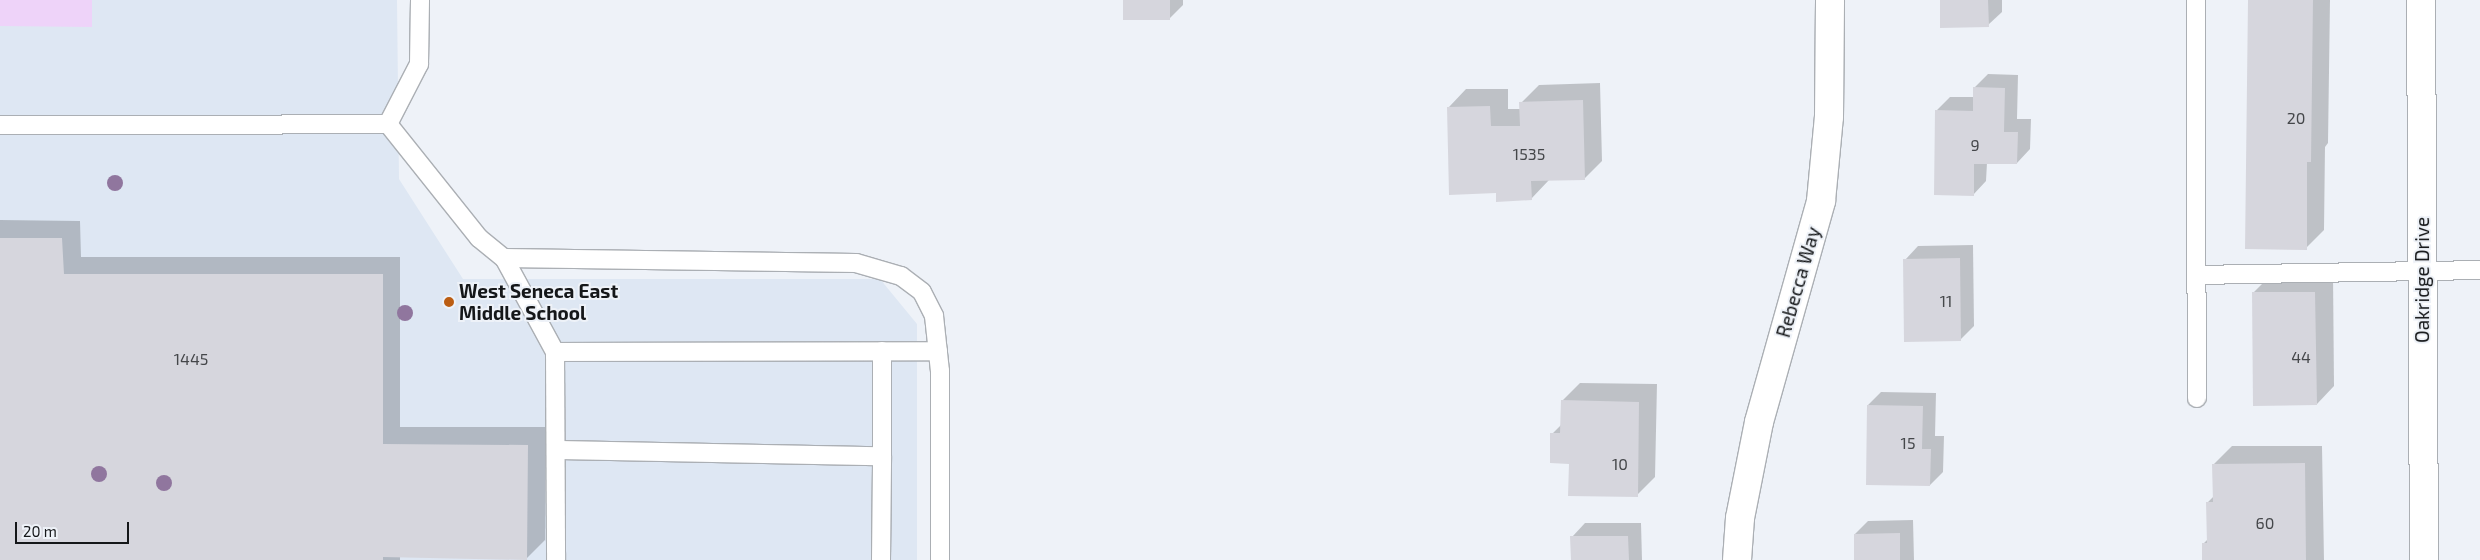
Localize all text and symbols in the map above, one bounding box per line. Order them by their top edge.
house number: 20 [2287,108,2305,128]
house number: 9 [1970,135,1980,155]
house number: 1535 [1513,144,1545,164]
street label: Oakridge Drive [2411,217,2433,343]
street label: Rebecca Way [1771,224,1825,340]
place label: West Seneca East Middle School [459,280,618,324]
house number: 11 [1940,291,1952,311]
marker: West Seneca East Middle School [443,296,455,308]
house number: 44 [2291,347,2311,367]
house number: 1445 [174,349,208,369]
house number: 15 [1901,433,1915,453]
house number: 10 [1612,454,1628,474]
scale bar [18,512,131,544]
house number: 60 [2256,513,2274,533]
text: 20 m [23,522,57,540]

